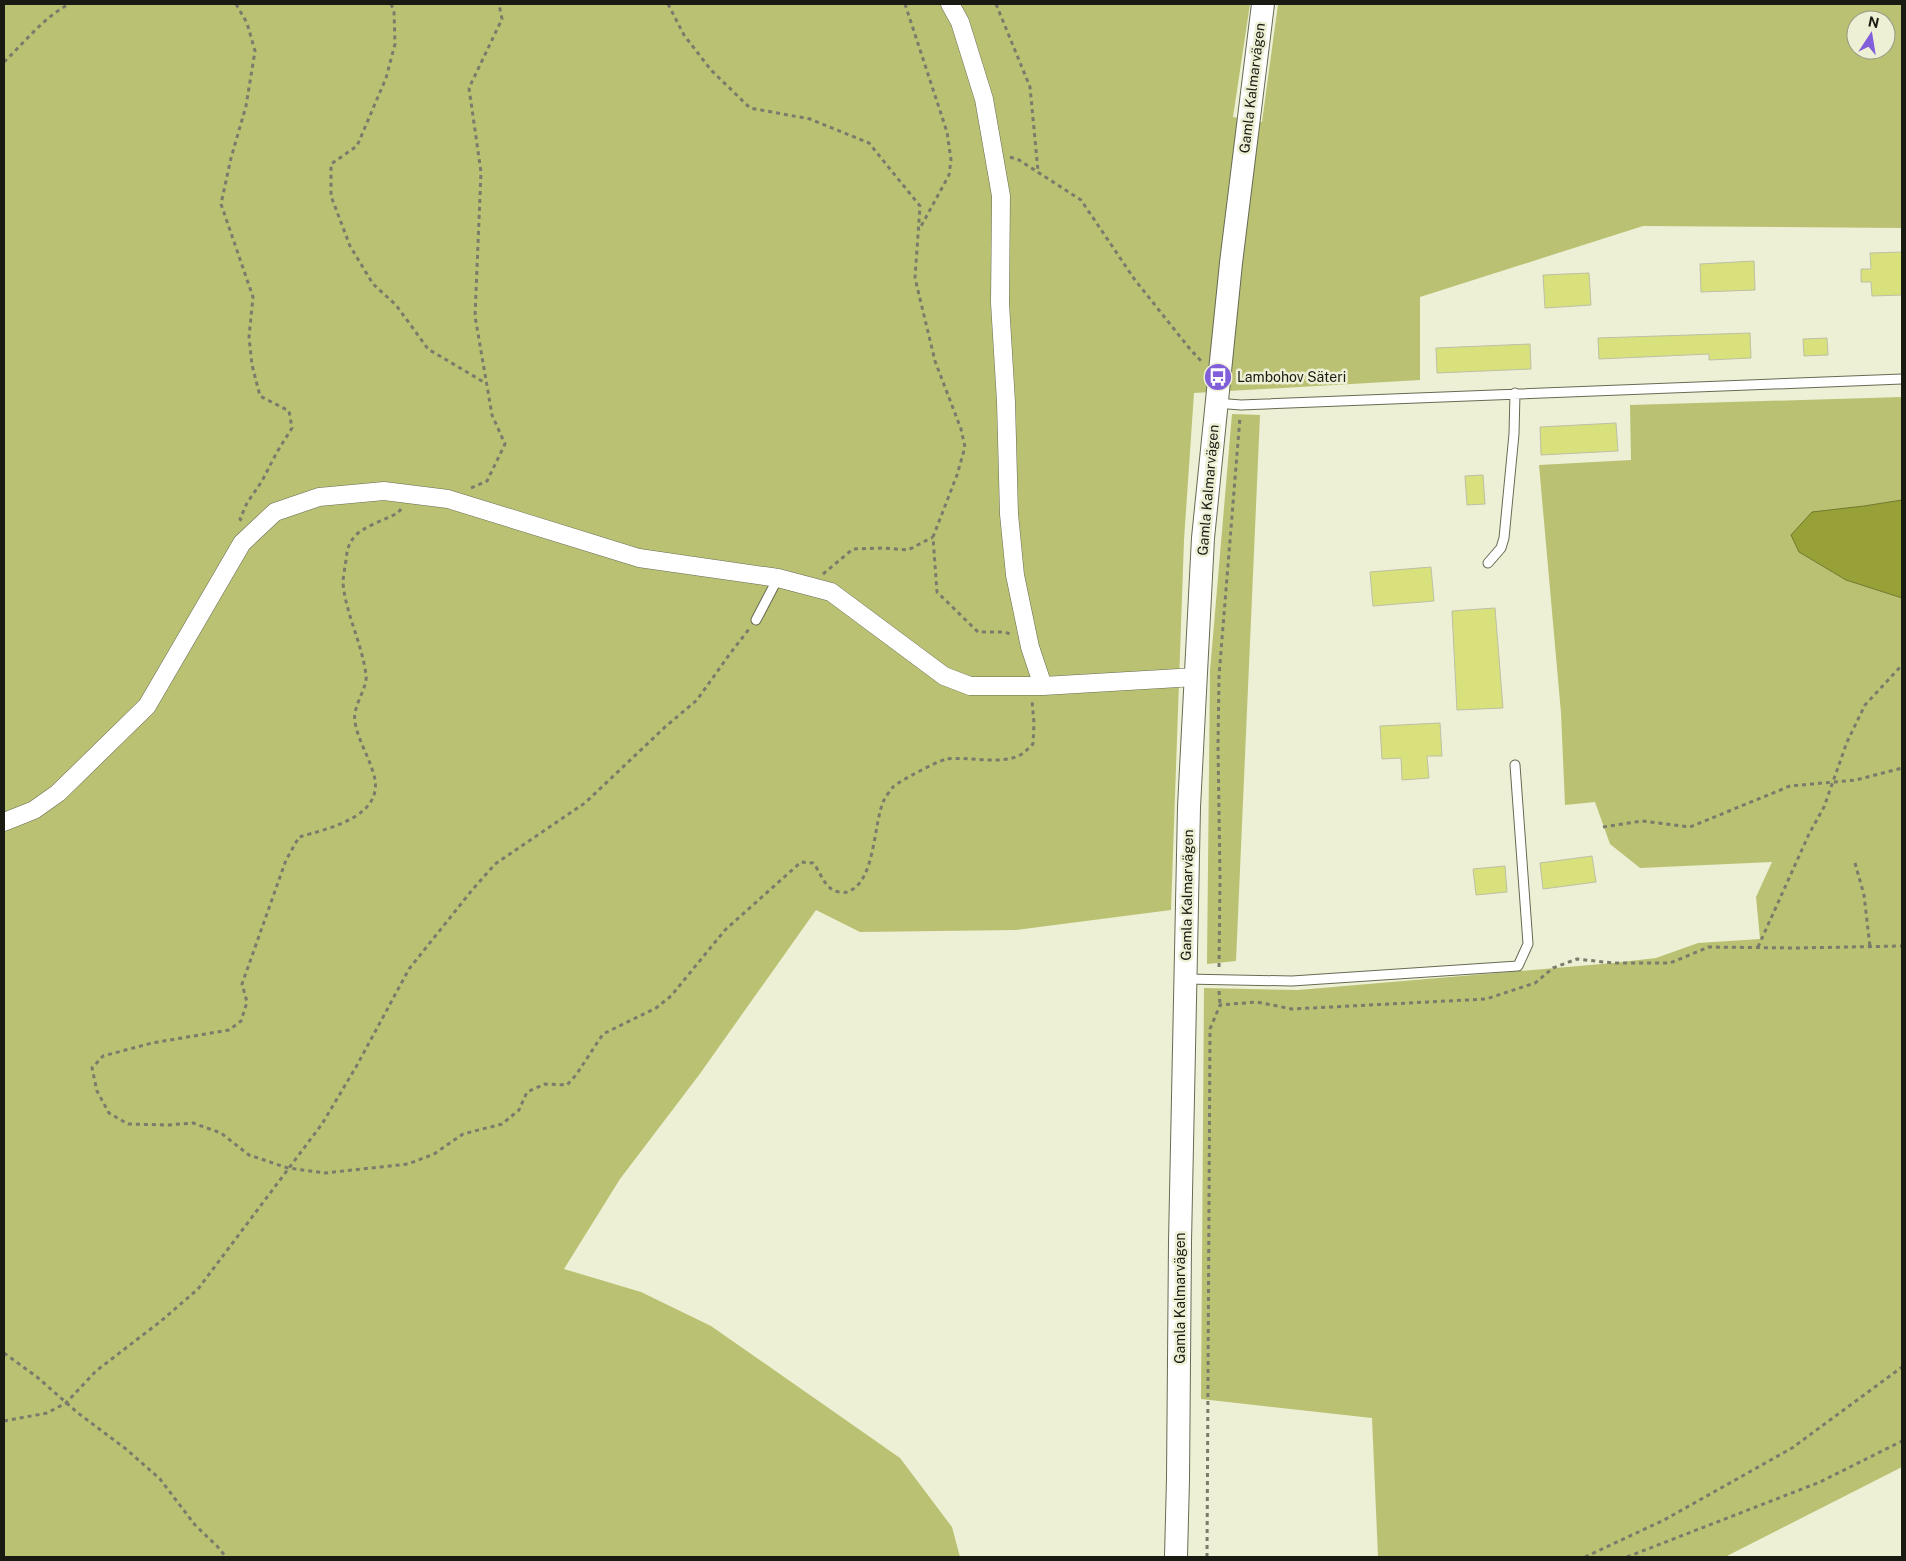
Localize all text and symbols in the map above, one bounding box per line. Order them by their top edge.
north arrow [1846,10,1896,60]
text: N [1867,13,1881,31]
street label: Gamla Kalmarvägen [1236,22,1268,154]
bus stop icon: Lambohov Säteri [1203,362,1233,392]
place label: Lambohov Säteri [1237,369,1346,385]
street label: Gamla Kalmarvägen [1194,424,1222,556]
street label: Gamla Kalmarvägen [1178,829,1196,961]
street label: Gamla Kalmarvägen [1172,1232,1188,1364]

